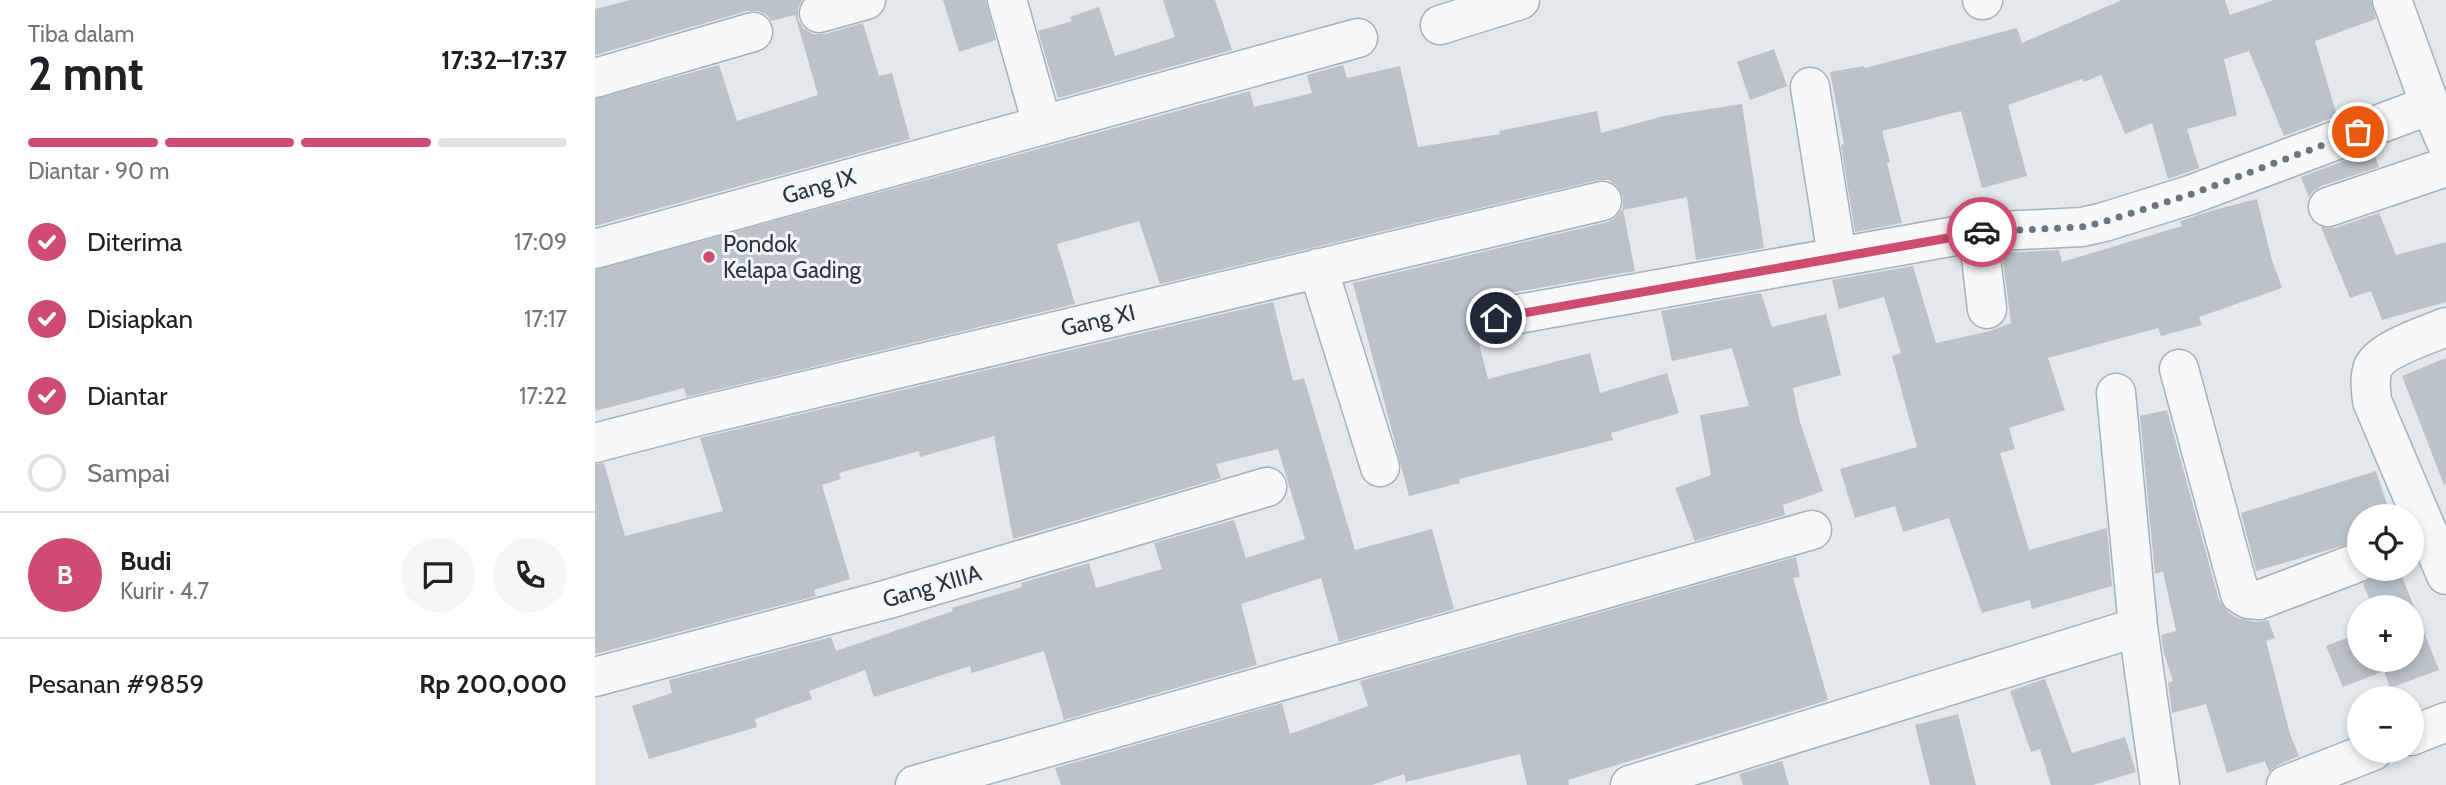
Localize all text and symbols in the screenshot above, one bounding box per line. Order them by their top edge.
text: Tiba dalam [28,20,134,48]
text: 17:32–17:37 [441,44,567,76]
text: 2 mnt [28,46,144,102]
pin [2328,102,2388,162]
icon: bag [2339,113,2377,151]
text: Diantar · 90 m [28,157,170,185]
street label: Gang IX [779,162,859,210]
courier [1947,197,2017,267]
icon: car [1963,213,2001,251]
icon: check [28,223,66,261]
text: Diterima [87,226,182,258]
text: 17:09 [514,228,567,256]
place label: Pondok Kelapa Gading [723,230,861,284]
marker: Pondok Kelapa Gading [701,249,717,265]
pin [1466,288,1526,348]
street label: Gang XI [1058,298,1138,342]
icon: home [1477,299,1515,337]
icon: check [28,300,66,338]
text: Disiapkan [87,303,193,335]
text: 17:17 [524,305,567,333]
icon: check [28,377,66,415]
text: Diantar [87,380,168,412]
text: 17:22 [519,382,567,410]
text: Sampai [87,457,170,489]
map controls [2347,504,2424,763]
button: locate [2347,504,2424,581]
button: chat [401,538,475,612]
button: phone [493,538,567,612]
text: Budi [120,545,172,577]
text: B [57,559,73,591]
street label: Gang XIIIA [879,559,985,613]
text: Kurir · 4.7 [120,577,209,605]
button: + [2347,595,2424,672]
text: Pesanan #9859 [28,668,204,700]
text: Rp 200,000 [419,668,567,700]
button: − [2347,686,2424,763]

